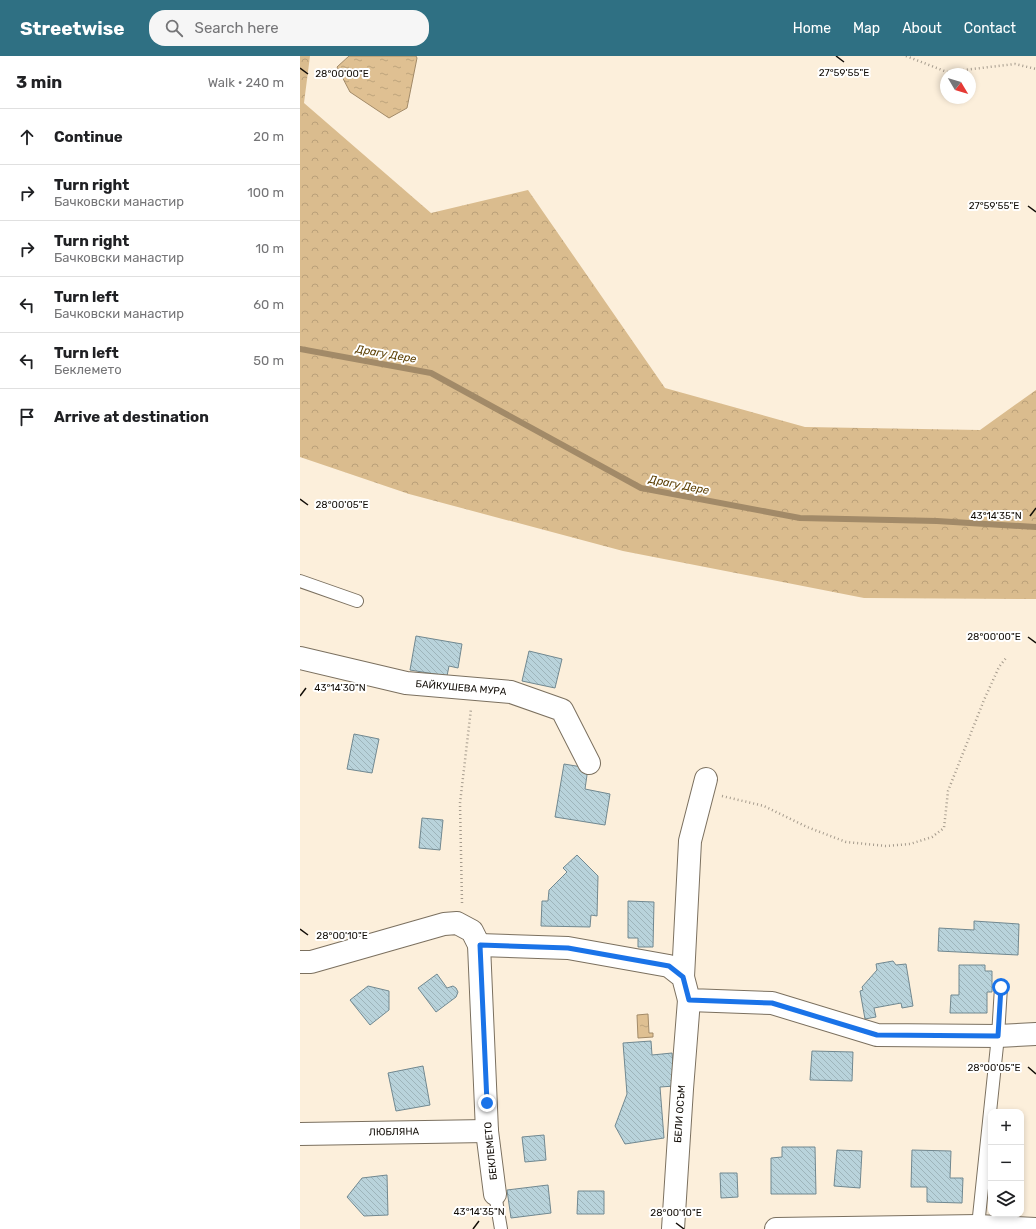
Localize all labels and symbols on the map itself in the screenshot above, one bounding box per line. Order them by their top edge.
text: 27°59'55"E [819,67,869,79]
text: 28°00'00"E [315,68,369,80]
north arrow [940,68,976,104]
text: 27°59'55"E [969,200,1019,212]
water label: Драгу Дере [354,342,417,366]
water label: Драгу Дере [647,473,710,497]
text: 28°00'05"E [315,499,369,511]
text: 43°14'35"N [970,510,1022,522]
text: 28°00'00"E [967,631,1021,643]
street label: БАЙКУШЕВА МУРА [415,678,507,698]
text: 43°14'30"N [314,682,366,694]
text: 28°00'10"E [316,930,368,942]
route start [992,978,1010,996]
text: 28°00'05"E [967,1062,1021,1074]
street label: БЕЛИ ОСЪМ [672,1085,688,1143]
route end [478,1094,496,1112]
street label: БЕКЛЕМЕТО [482,1121,500,1181]
street label: ЛЮБЛЯНА [369,1126,420,1138]
text: 43°14'35"N [453,1206,505,1218]
text: 28°00'10"E [650,1207,702,1219]

